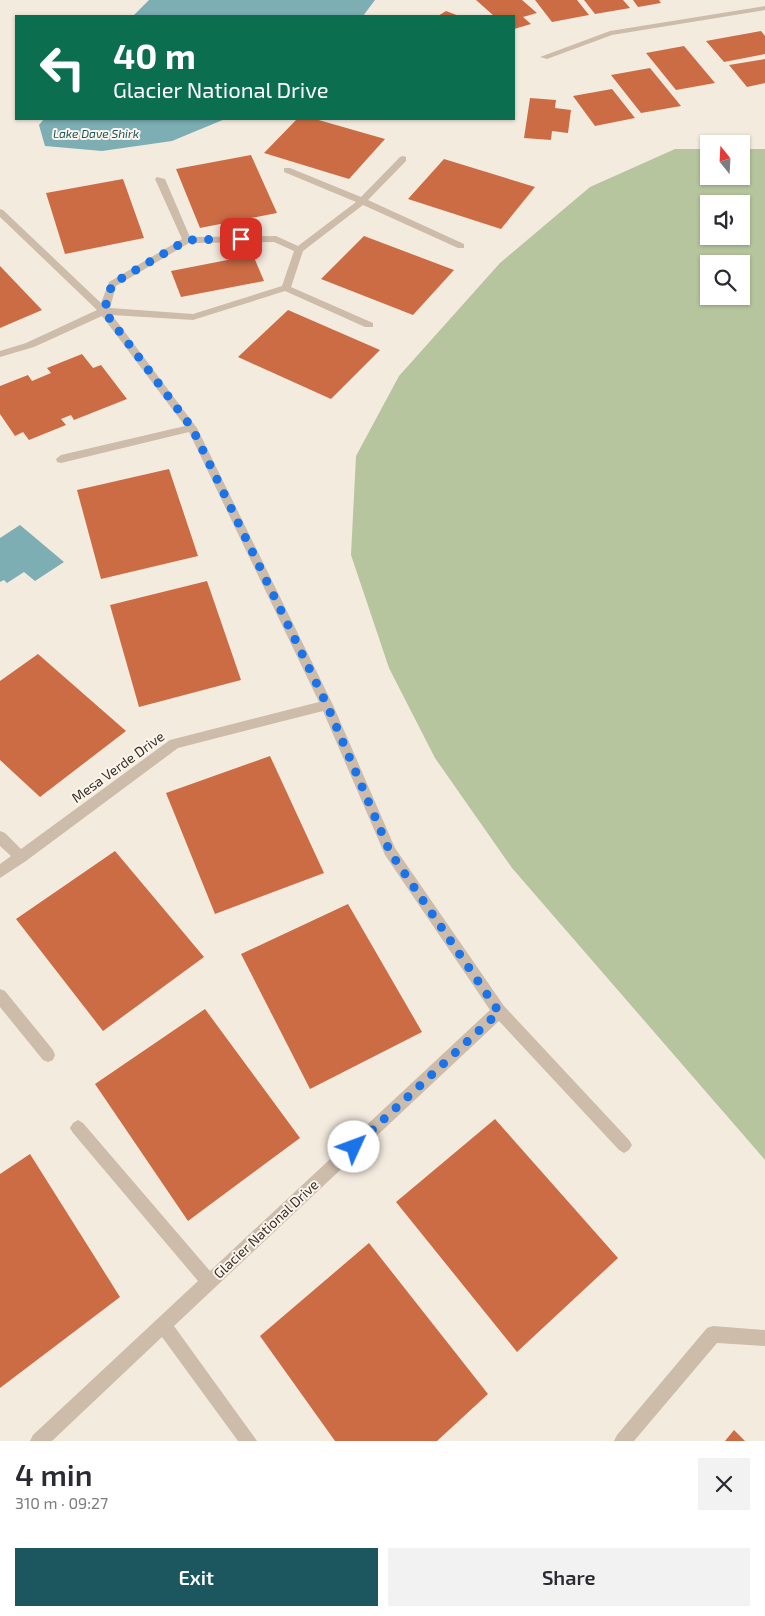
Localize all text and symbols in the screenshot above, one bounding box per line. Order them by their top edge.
text: 40 m [113,34,196,76]
icon: left [30,35,95,100]
text: Glacier National Drive [113,76,329,102]
water label: Lake Dave Shirk [53,126,139,140]
north arrow [700,135,750,185]
map controls [700,135,750,305]
button: sound [700,195,750,245]
pin [220,218,262,260]
icon: arrive [227,225,255,253]
button: search [700,255,750,305]
street label: Mesa Verde Drive [68,727,167,806]
position arrow [327,1120,379,1172]
street label: Glacier National Drive [210,1176,322,1282]
text: 4 min [15,1456,93,1492]
button: close [698,1458,750,1510]
text: 310 m · 09:27 [15,1493,108,1512]
button: Exit [15,1548,378,1606]
button: Share [388,1548,750,1606]

